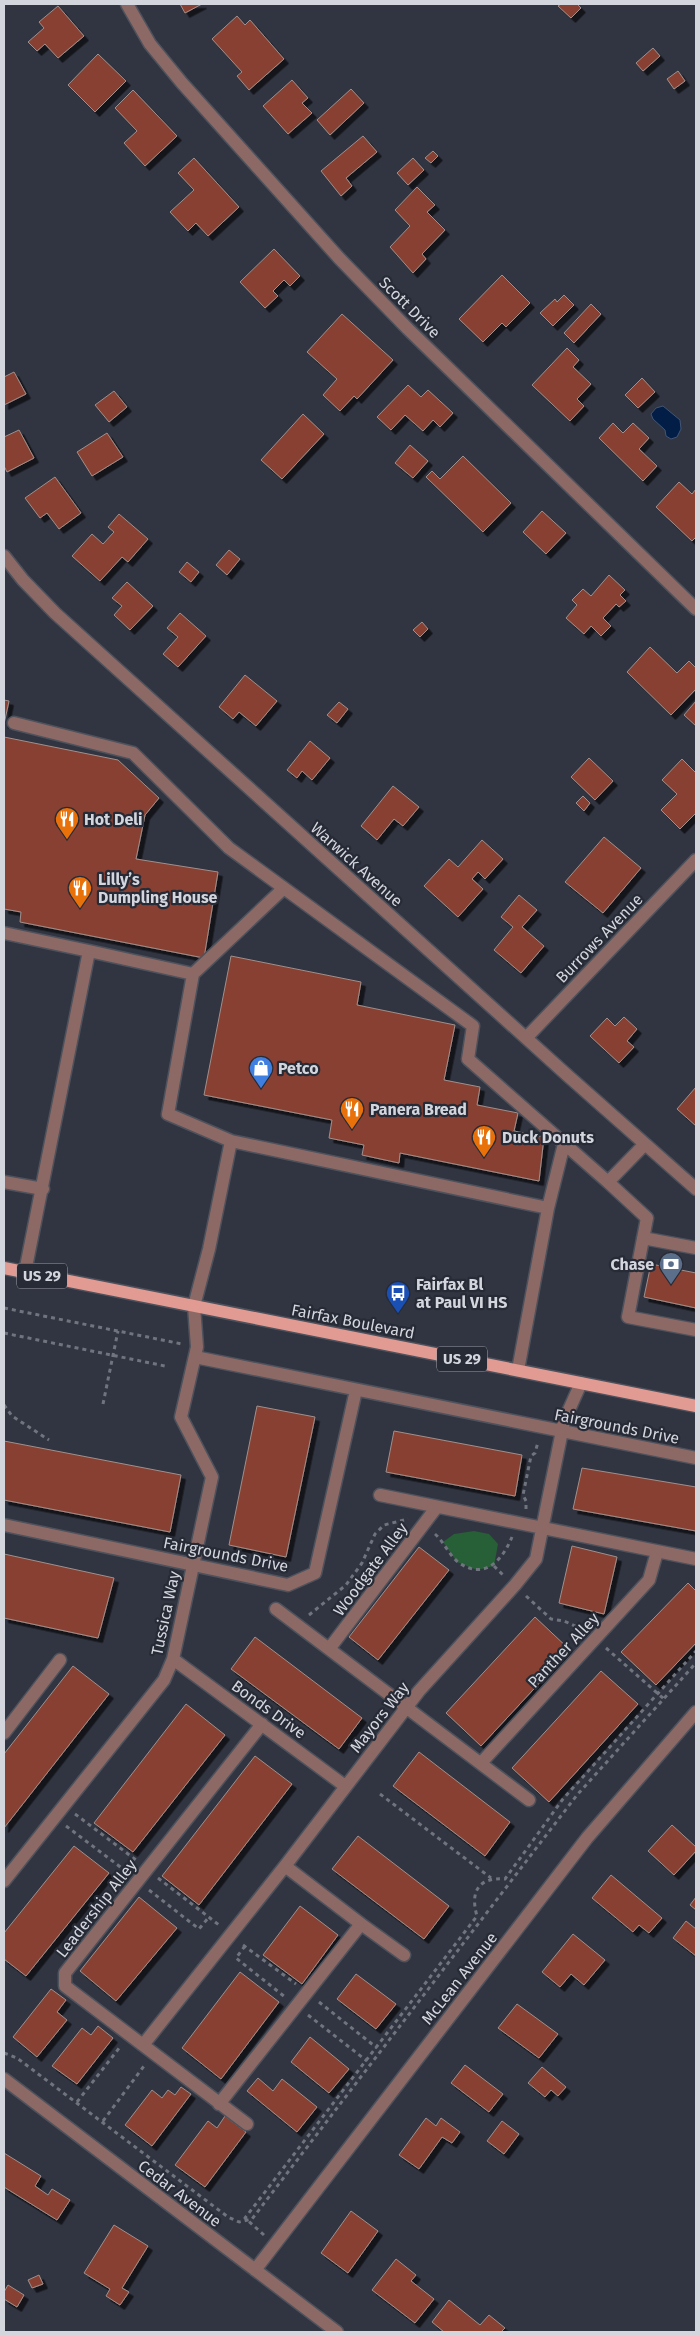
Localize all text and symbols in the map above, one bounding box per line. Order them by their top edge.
street label: Scott Drive [375,273,444,342]
restaurant icon: Hot Deli [54,806,80,840]
place label: Hot Deli [84,810,142,829]
street label: Warwick Avenue [307,818,406,911]
place label: Lilly’s Dumpling House [98,870,218,907]
restaurant icon: Lilly’s Dumpling House [67,875,93,909]
street label: Burrows Avenue [552,890,647,987]
shop icon: Petco [248,1055,274,1089]
place label: Petco [278,1059,319,1078]
restaurant icon: Panera Bread [339,1096,365,1130]
place label: Panera Bread [370,1100,467,1119]
restaurant icon: Duck Donuts [471,1124,497,1158]
place label: Duck Donuts [502,1128,594,1147]
bank icon: Chase [658,1251,684,1285]
place label: Chase [611,1255,654,1274]
road number: US 29 [17,1264,67,1288]
place label: Fairfax Bl at Paul VI HS [416,1275,507,1312]
bus stop icon: Fairfax Bl at Paul VI HS [385,1280,411,1314]
street label: Fairfax Boulevard [290,1300,416,1343]
road number: US 29 [437,1346,487,1372]
street label: Fairgrounds Drive [553,1405,681,1448]
street label: Woodgate Alley [329,1519,412,1620]
street label: Fairgrounds Drive [162,1533,290,1576]
street label: Tussica Way [147,1569,184,1657]
street label: Panther Alley [524,1609,603,1692]
street label: Bonds Drive [228,1676,310,1743]
street label: Mayors Way [346,1678,413,1757]
street label: Leadership Alley [52,1855,141,1961]
street label: McLean Avenue [418,1928,501,2028]
street label: Cedar Avenue [134,2156,225,2231]

